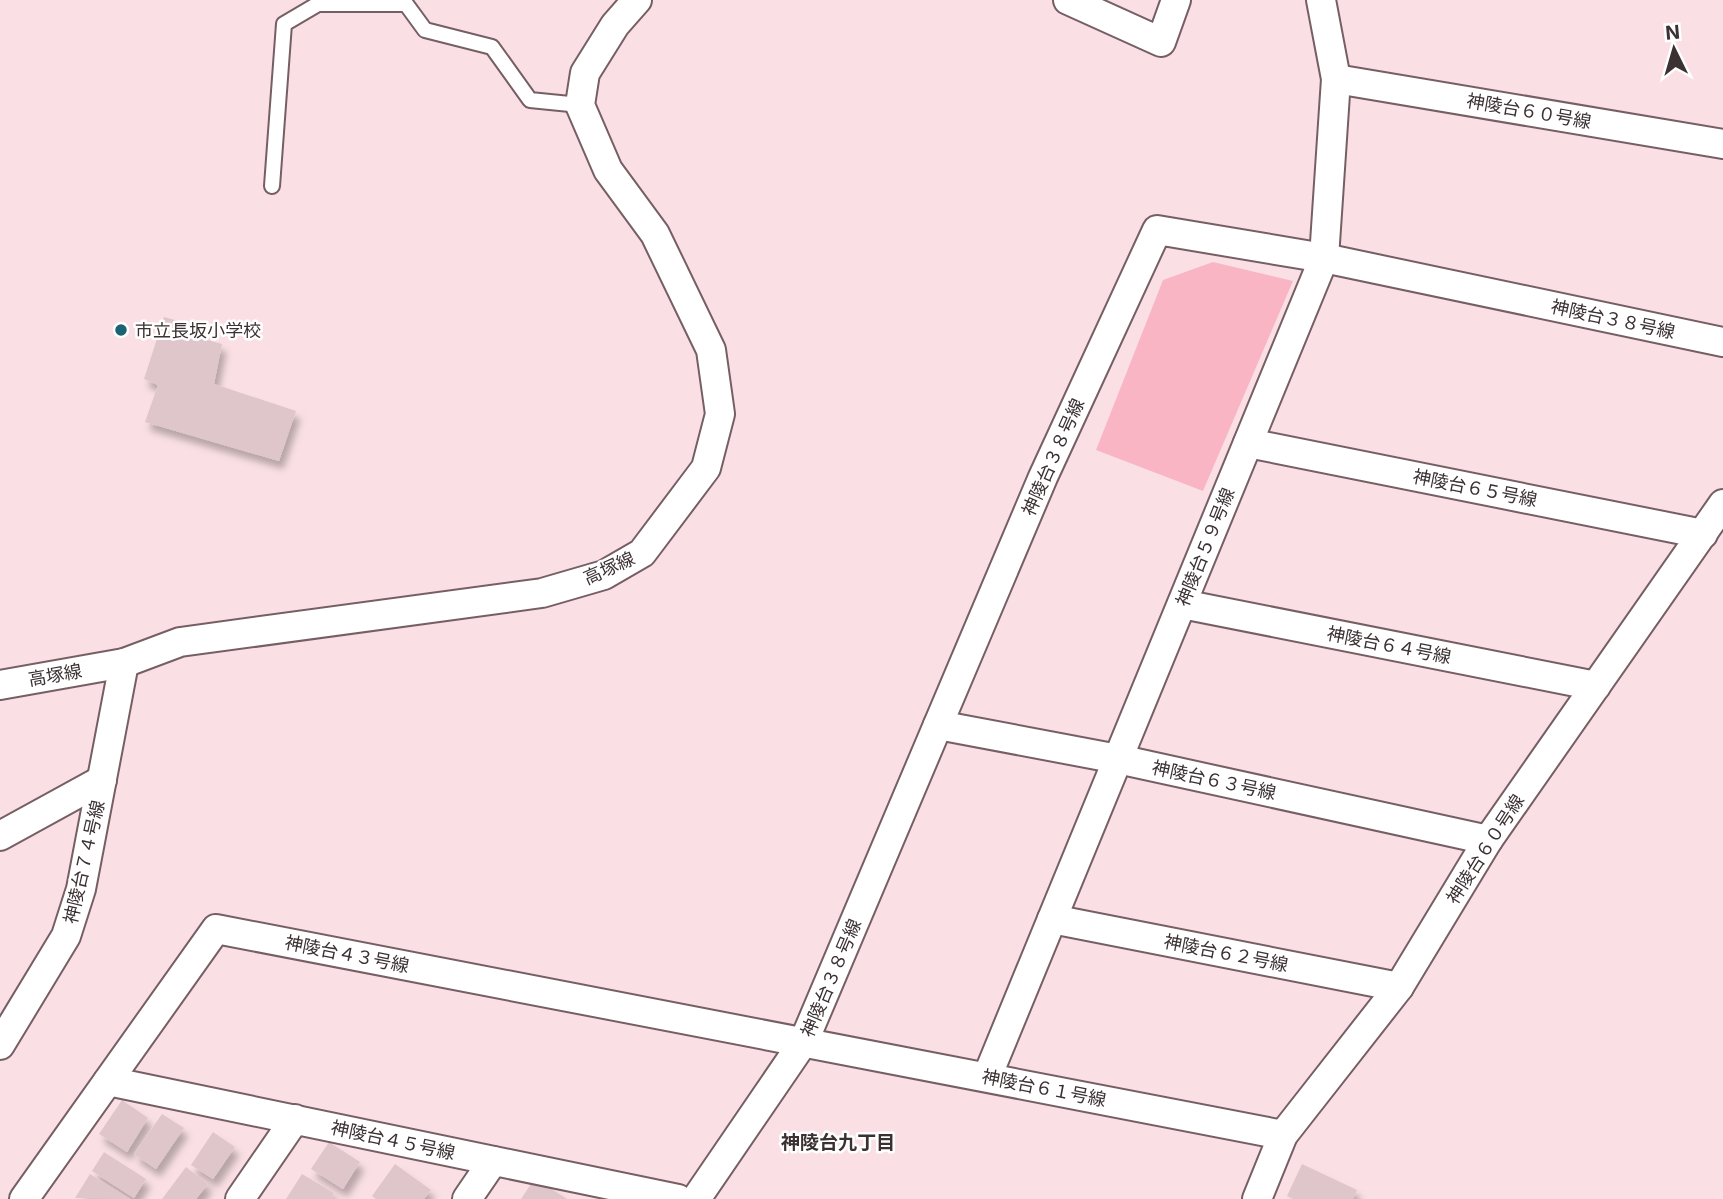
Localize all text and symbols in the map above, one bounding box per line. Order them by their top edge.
north arrow [1639,14,1709,84]
text: N [1664,20,1681,45]
street label: 神陵台６０号線 [1465,90,1593,132]
street label: 神陵台３８号線 [1549,296,1677,342]
place label: 市立長坂小学校 [135,320,261,341]
marker: 市立長坂小学校 [113,322,129,338]
street label: 神陵台３８号線 [1018,395,1088,519]
street label: 神陵台６５号線 [1411,466,1539,510]
street label: 神陵台５９号線 [1172,485,1238,609]
street label: 高塚線 [580,547,638,589]
street label: 神陵台６４号線 [1325,623,1453,667]
street label: 高塚線 [27,660,83,690]
street label: 神陵台６３号線 [1150,757,1278,803]
street label: 神陵台６０号線 [1442,790,1528,908]
street label: 神陵台７４号線 [60,798,108,926]
street label: 神陵台３８号線 [797,916,865,1040]
street label: 神陵台６２号線 [1162,931,1290,975]
street label: 神陵台４３号線 [283,932,411,976]
street label: 神陵台６１号線 [980,1066,1108,1110]
street label: 神陵台４５号線 [329,1117,457,1163]
district label: 神陵台九丁目 [781,1131,895,1154]

